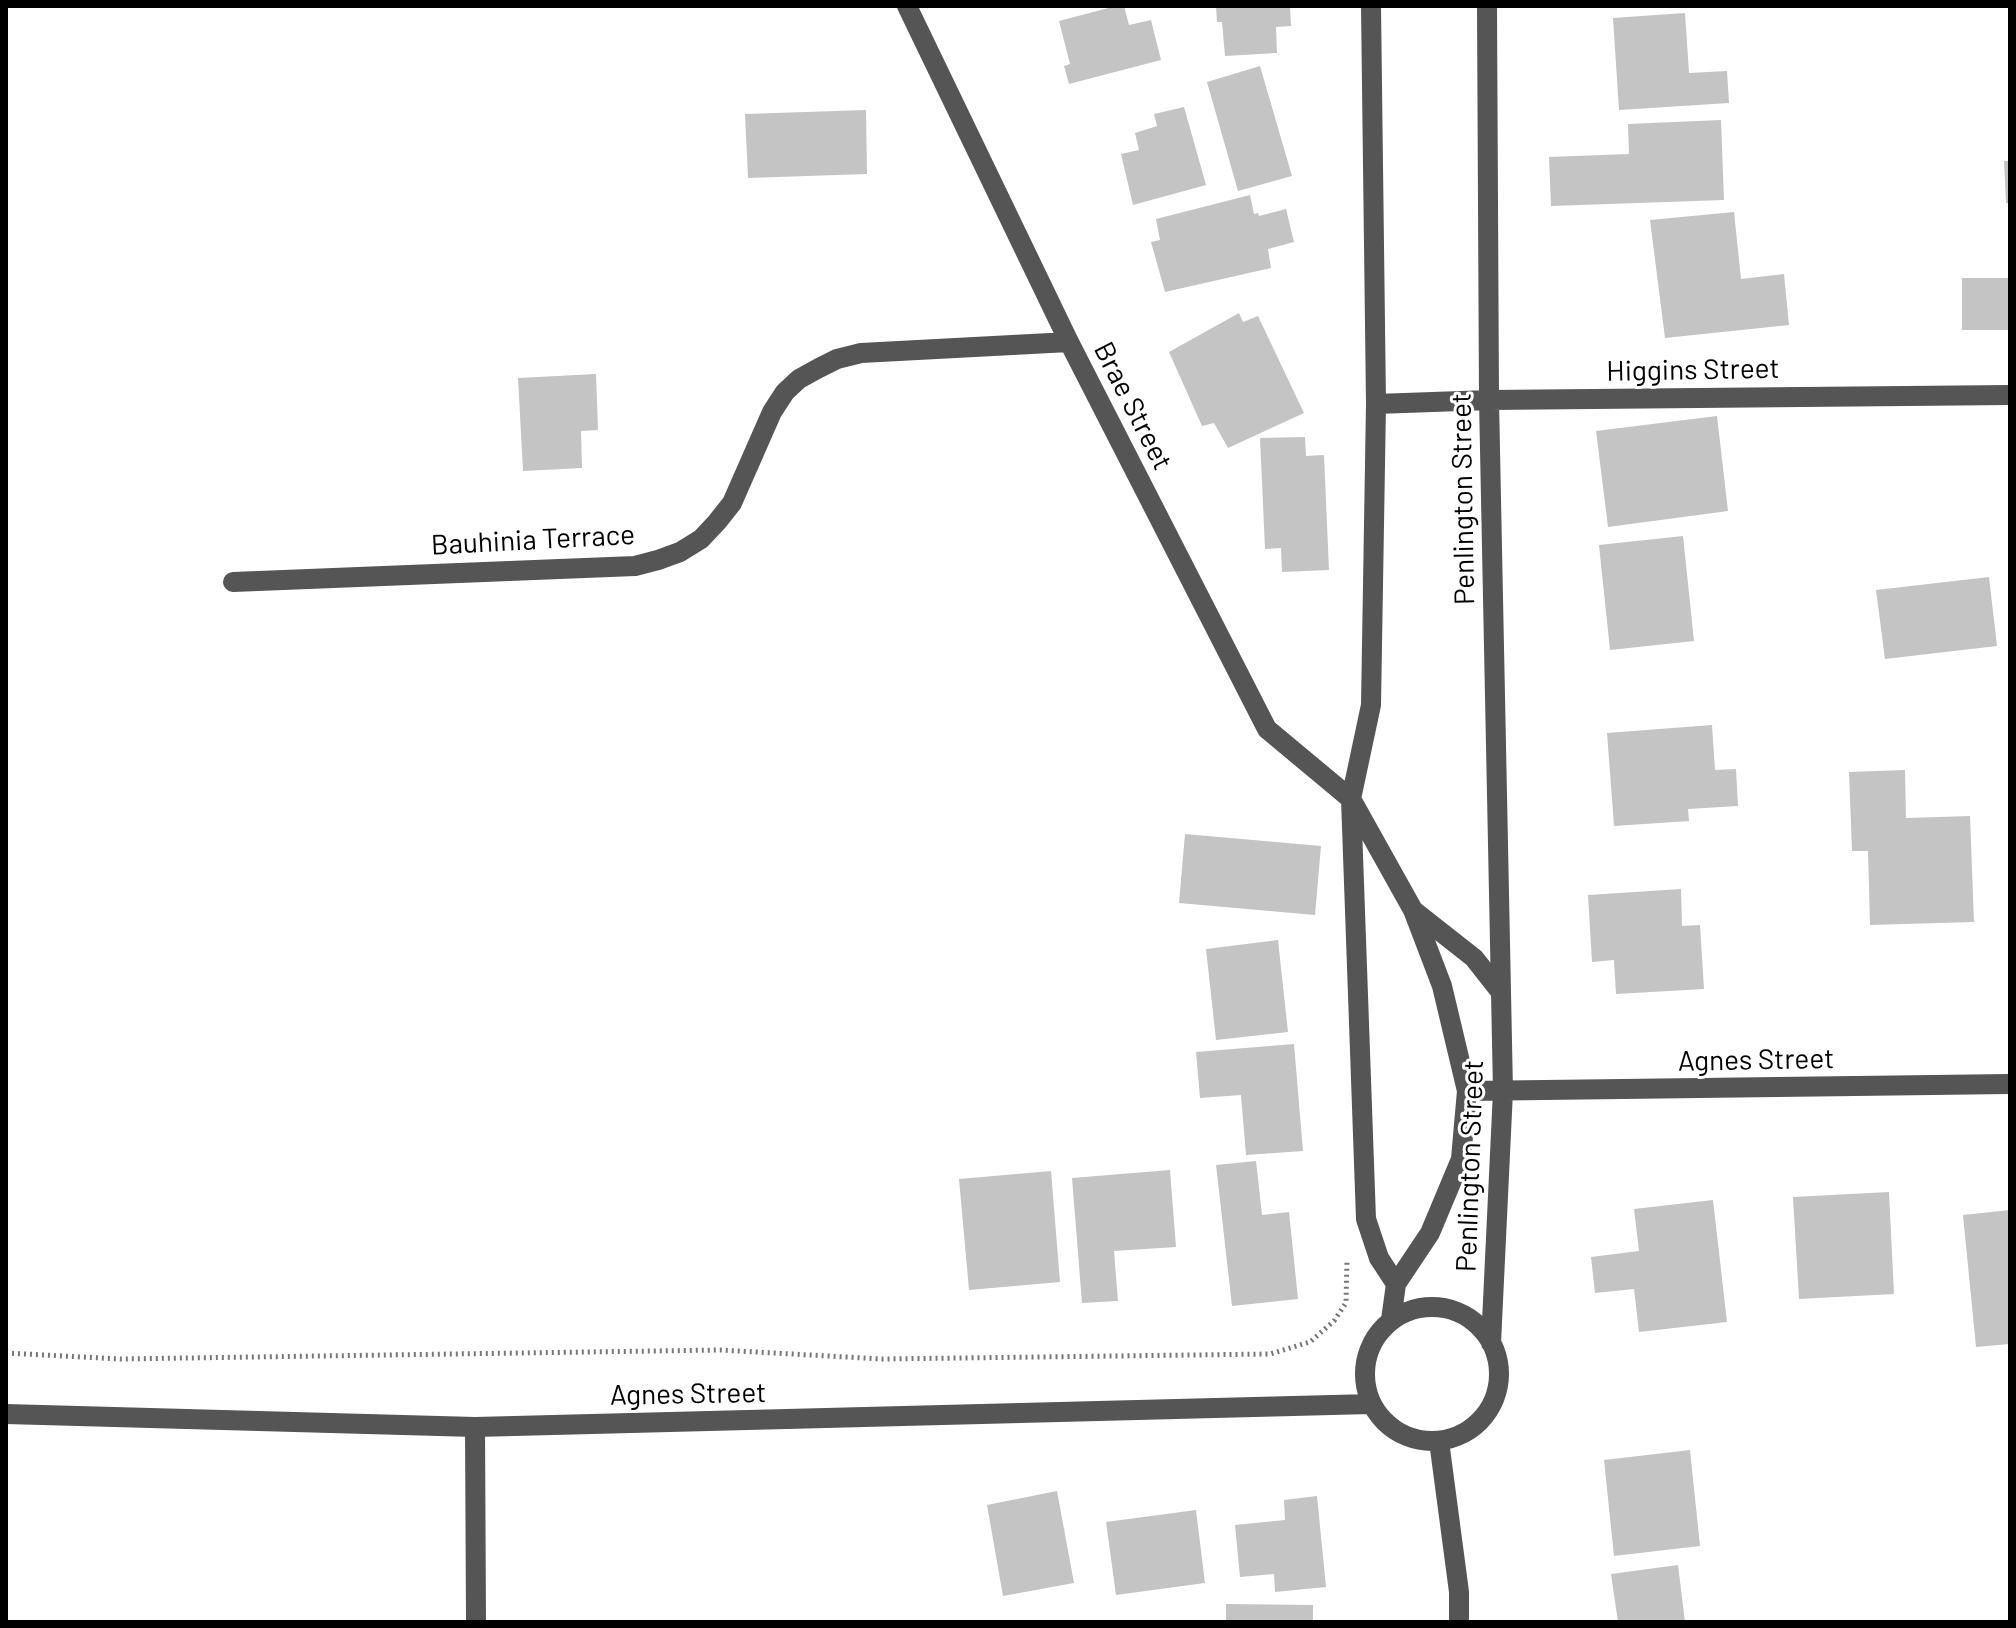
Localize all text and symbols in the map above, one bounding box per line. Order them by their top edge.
street label: Brae Street [1086,336,1180,476]
street label: Higgins Street [1606,352,1780,388]
street label: Penlington Street [1444,393,1482,605]
street label: Bauhinia Terrace [430,518,636,562]
street label: Agnes Street [1677,1042,1835,1078]
street label: Penlington Street [1450,1060,1490,1272]
street label: Agnes Street [609,1376,767,1412]

